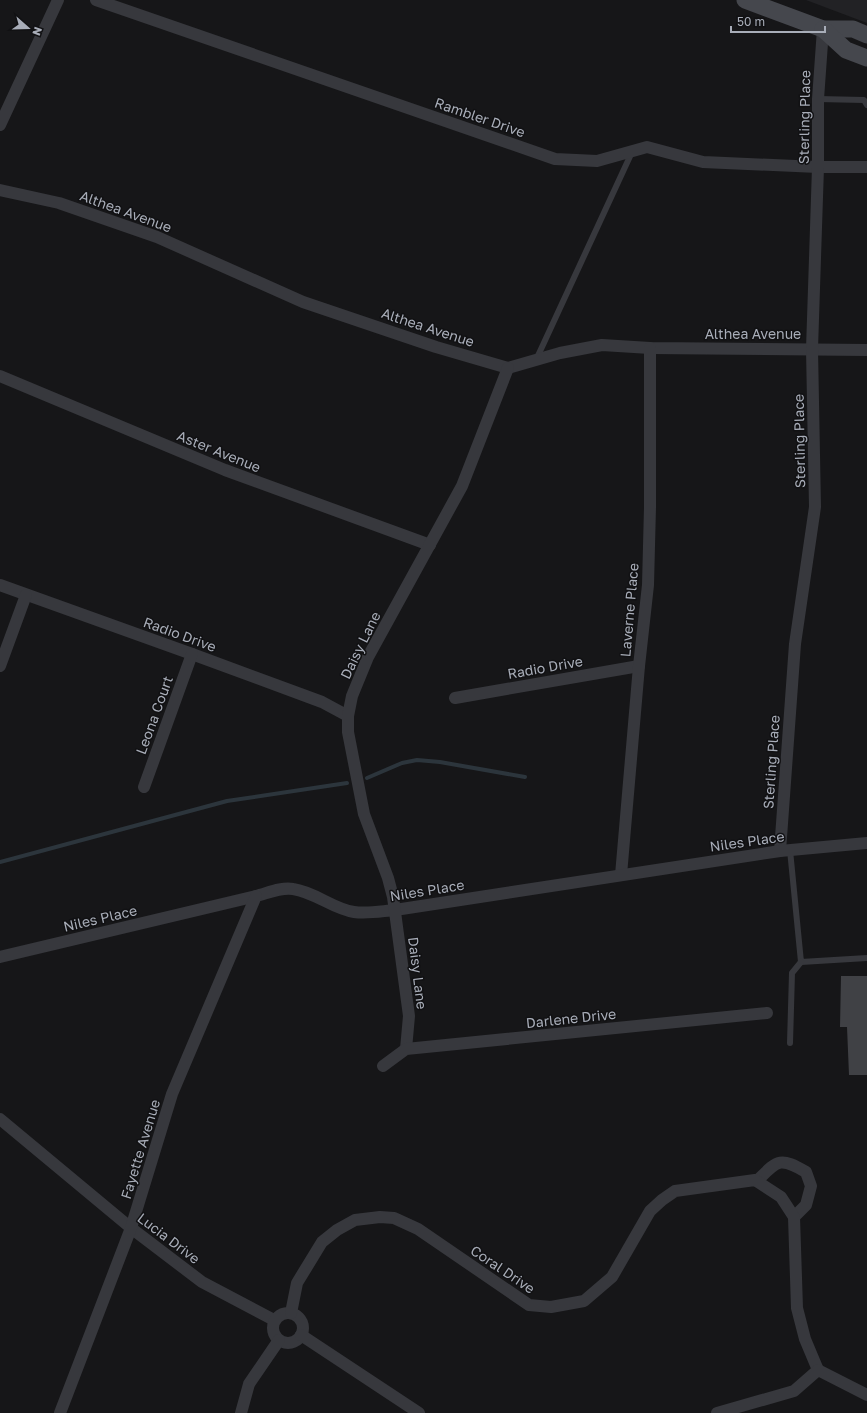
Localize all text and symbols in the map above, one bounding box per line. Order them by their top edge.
north arrow [8,8,48,48]
scale bar [731,8,825,34]
text: 50 m [737,14,765,29]
text: N [30,25,45,38]
street label: Sterling Place [795,70,813,164]
street label: Rambler Drive [433,94,527,140]
street label: Althea Avenue [78,187,174,235]
street label: Althea Avenue [379,304,477,350]
street label: Althea Avenue [705,325,801,342]
street label: Sterling Place [790,394,808,488]
street label: Aster Avenue [175,426,263,476]
street label: Laverne Place [616,562,642,658]
street label: Daisy Lane [336,608,384,682]
street label: Radio Drive [141,613,219,655]
street label: Radio Drive [506,652,584,682]
street label: Leona Court [132,674,176,756]
street label: Sterling Place [759,714,783,810]
street label: Niles Place [709,827,785,855]
street label: Niles Place [389,876,465,904]
street label: Niles Place [62,901,138,935]
street label: Daisy Lane [405,936,431,1010]
street label: Darlene Drive [525,1005,617,1031]
street label: Fayette Avenue [117,1097,163,1201]
street label: Lucia Drive [134,1209,204,1267]
street label: Coral Drive [468,1241,538,1297]

